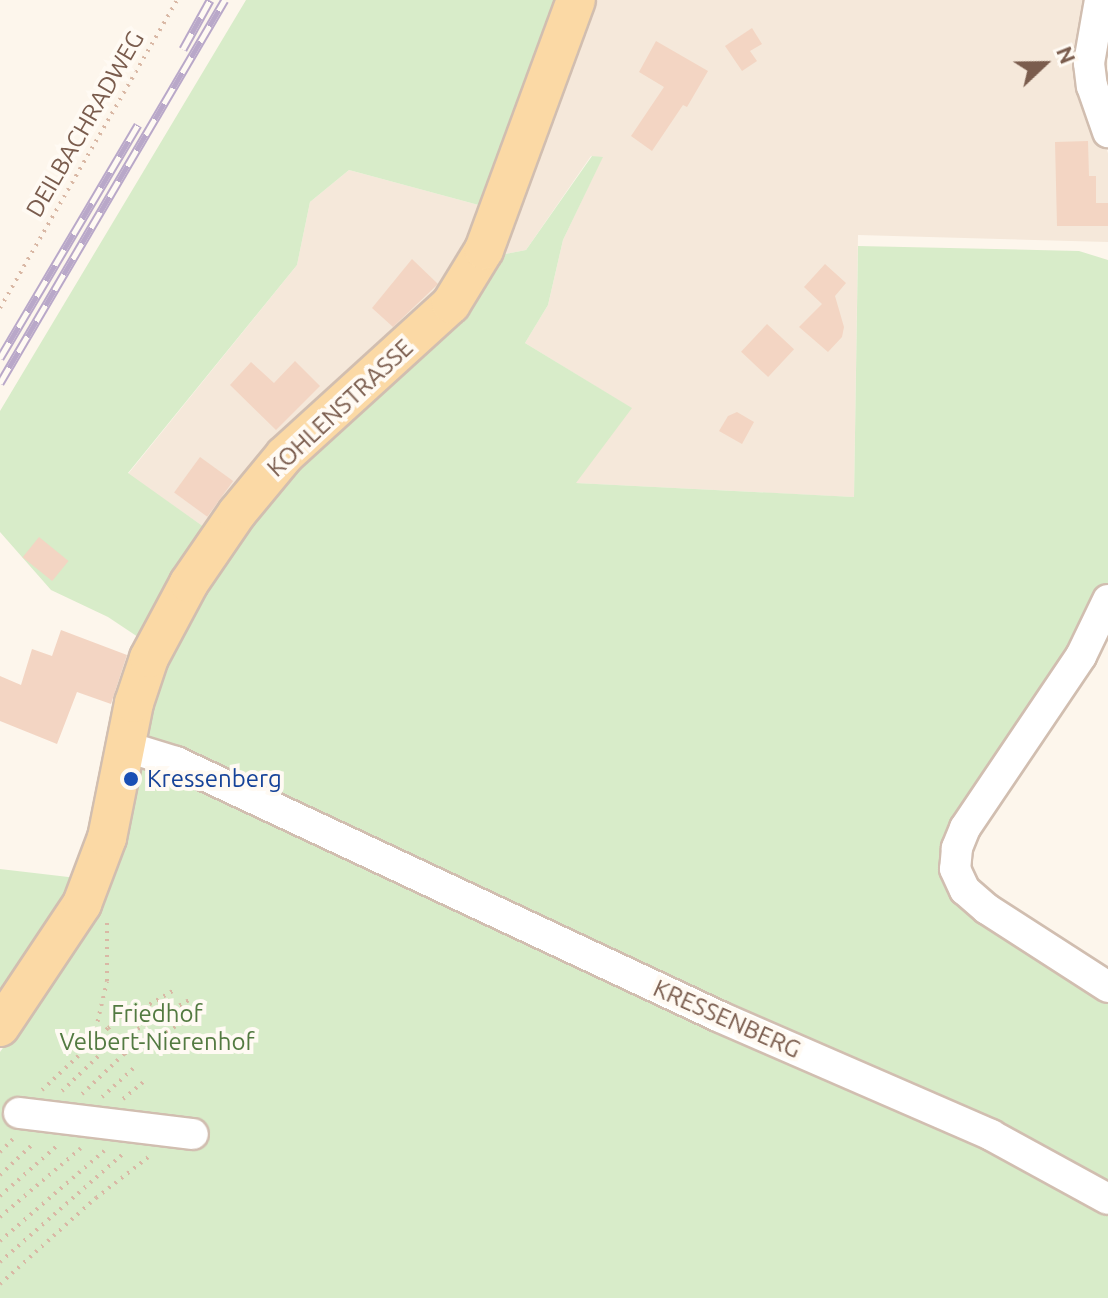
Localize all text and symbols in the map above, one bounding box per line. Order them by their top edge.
north arrow [1004,24,1084,104]
street label: DEILBACHRADWEG [20,26,150,222]
text: N [1052,43,1081,67]
street label: KOHLENSTRASSE [261,333,419,483]
place label: Kressenberg [147,765,282,793]
marker: Kressenberg [122,770,140,788]
street label: KRESSENBERG [649,974,805,1064]
park label: Friedhof Velbert-Nierenhof [59,1000,255,1056]

